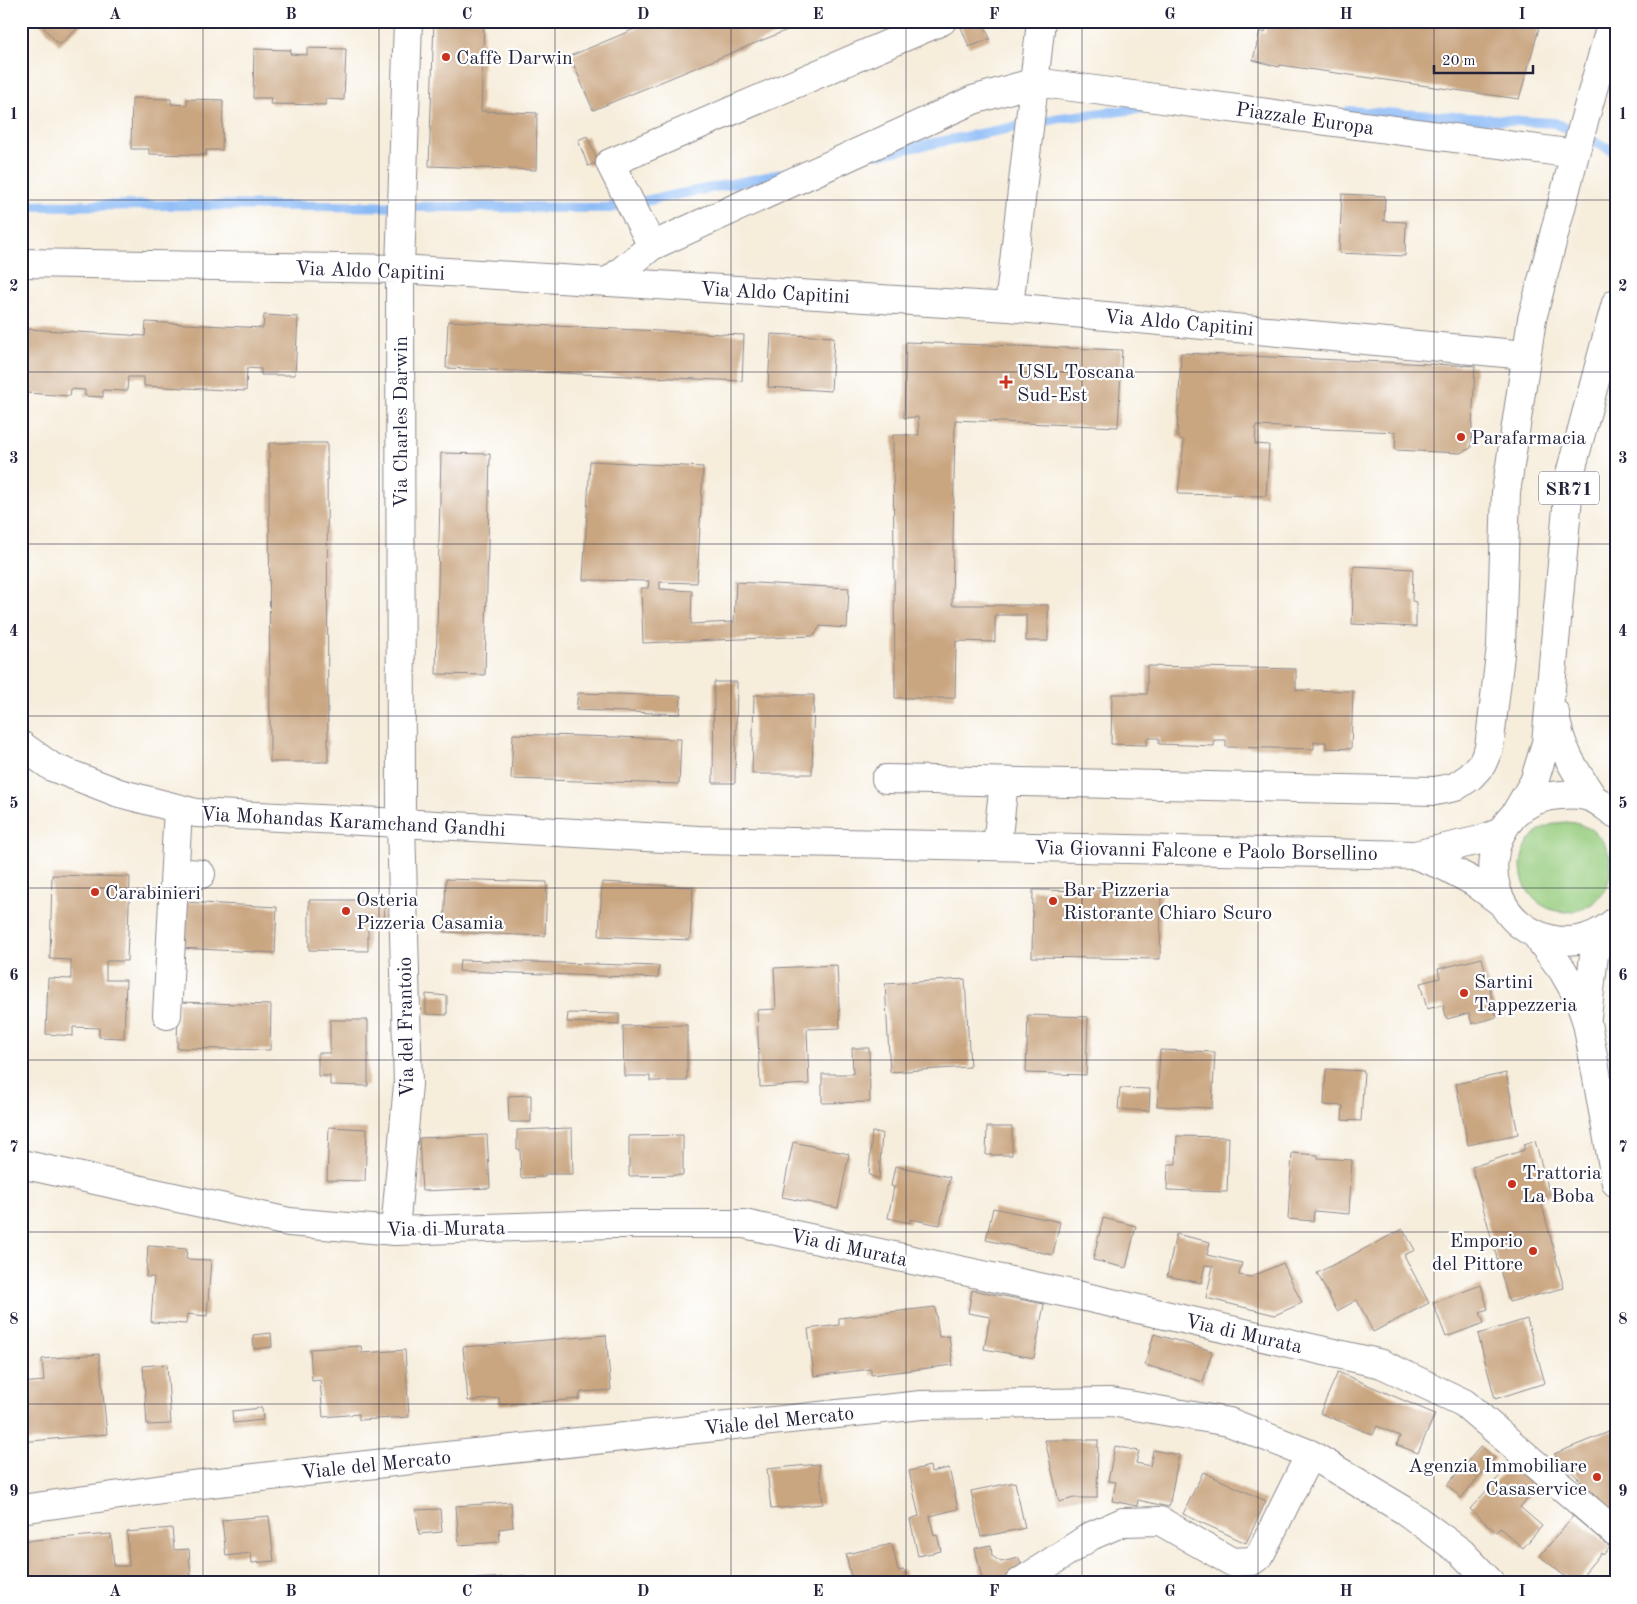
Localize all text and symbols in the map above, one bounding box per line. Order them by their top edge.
text: A [109,7,121,23]
text: B [285,7,297,23]
text: C [462,7,472,23]
text: D [637,7,649,23]
text: E [812,7,824,23]
text: F [989,7,1000,23]
text: G [1164,7,1176,23]
text: H [1339,7,1353,23]
text: I [1518,7,1526,23]
scale bar [1434,42,1533,74]
place label: Caffè Darwin [456,49,573,69]
marker: Caffè Darwin [440,51,452,63]
text: 20 m [1442,54,1476,69]
street label: Piazzale Europa [1234,100,1375,140]
text: 1 [9,107,19,123]
text: 1 [1618,107,1628,123]
street label: Via Aldo Capitini [295,259,445,285]
text: 2 [9,279,19,295]
text: 2 [1618,279,1628,295]
street label: Via Aldo Capitini [700,280,850,308]
street label: Via Aldo Capitini [1103,308,1254,340]
street label: Via Charles Darwin [392,336,412,508]
place label: USL Toscana Sud-Est [1017,363,1135,406]
marker: USL Toscana Sud-Est [999,375,1013,389]
place label: Parafarmacia [1471,429,1586,449]
marker: Parafarmacia [1455,431,1467,443]
text: 3 [9,451,19,467]
text: 3 [1618,451,1628,467]
road number: SR71 [1539,472,1599,504]
text: 4 [9,624,19,640]
text: 4 [1618,624,1628,640]
text: 5 [9,796,19,812]
text: 5 [1618,796,1628,812]
street label: Via Mohandas Karamchand Gandhi [200,805,506,841]
street label: Via Giovanni Falcone e Paolo Borsellino [1034,839,1378,865]
place label: Bar Pizzeria Ristorante Chiaro Scuro [1063,881,1272,924]
place label: Carabinieri [105,884,201,904]
marker: Carabinieri [89,886,101,898]
place label: Osteria Pizzeria Casamia [356,891,504,934]
marker: Bar Pizzeria Ristorante Chiaro Scuro [1047,895,1059,907]
marker: Osteria Pizzeria Casamia [340,905,352,917]
street label: Via del Frantoio [396,956,418,1097]
text: 6 [9,968,19,984]
text: 6 [1618,968,1628,984]
place label: Sartini Tappezzeria [1474,973,1577,1016]
marker: Sartini Tappezzeria [1458,987,1470,999]
text: 7 [9,1140,19,1156]
text: 7 [1618,1140,1628,1156]
place label: Trattoria La Boba [1522,1164,1602,1207]
marker: Trattoria La Boba [1506,1178,1518,1190]
street label: Via di Murata [386,1219,506,1241]
street label: Via di Murata [788,1227,909,1271]
place label: Emporio del Pittore [1432,1232,1523,1275]
marker: Emporio del Pittore [1527,1245,1539,1257]
text: 8 [9,1312,19,1328]
street label: Via di Murata [1183,1312,1304,1358]
text: 8 [1618,1312,1628,1328]
street label: Viale del Mercato [703,1404,855,1440]
street label: Viale del Mercato [300,1448,452,1484]
place label: Agenzia Immobiliare Casaservice [1408,1457,1587,1500]
marker: Agenzia Immobiliare Casaservice [1591,1471,1603,1483]
text: 9 [9,1484,19,1500]
text: 9 [1618,1484,1628,1500]
text: A [109,1584,121,1600]
text: B [285,1584,297,1600]
text: C [462,1584,472,1600]
text: D [637,1584,649,1600]
text: E [812,1584,824,1600]
text: F [989,1584,1000,1600]
text: G [1164,1584,1176,1600]
text: H [1339,1584,1353,1600]
text: I [1518,1584,1526,1600]

